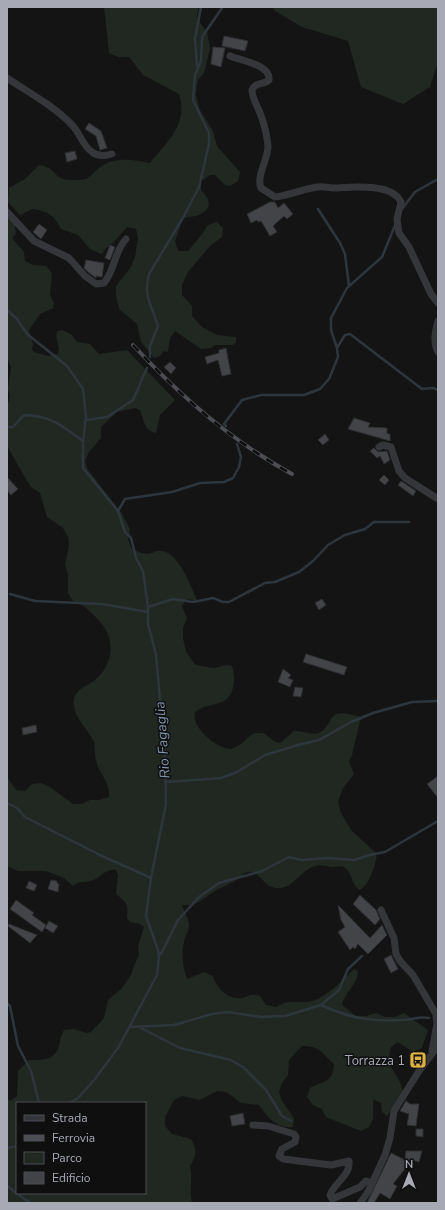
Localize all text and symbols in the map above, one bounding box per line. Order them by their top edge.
water label: Rio Fagaglia [150,701,175,779]
bus stop icon: Torrazza 1 [408,1050,428,1070]
place label: Torrazza 1 [345,1052,405,1070]
legend [16,1102,146,1194]
text: Strada [52,1110,88,1126]
text: Ferrovia [52,1130,95,1146]
text: Parco [52,1150,82,1166]
north arrow [389,1154,429,1194]
text: N [405,1157,413,1172]
text: Edificio [52,1170,91,1186]

